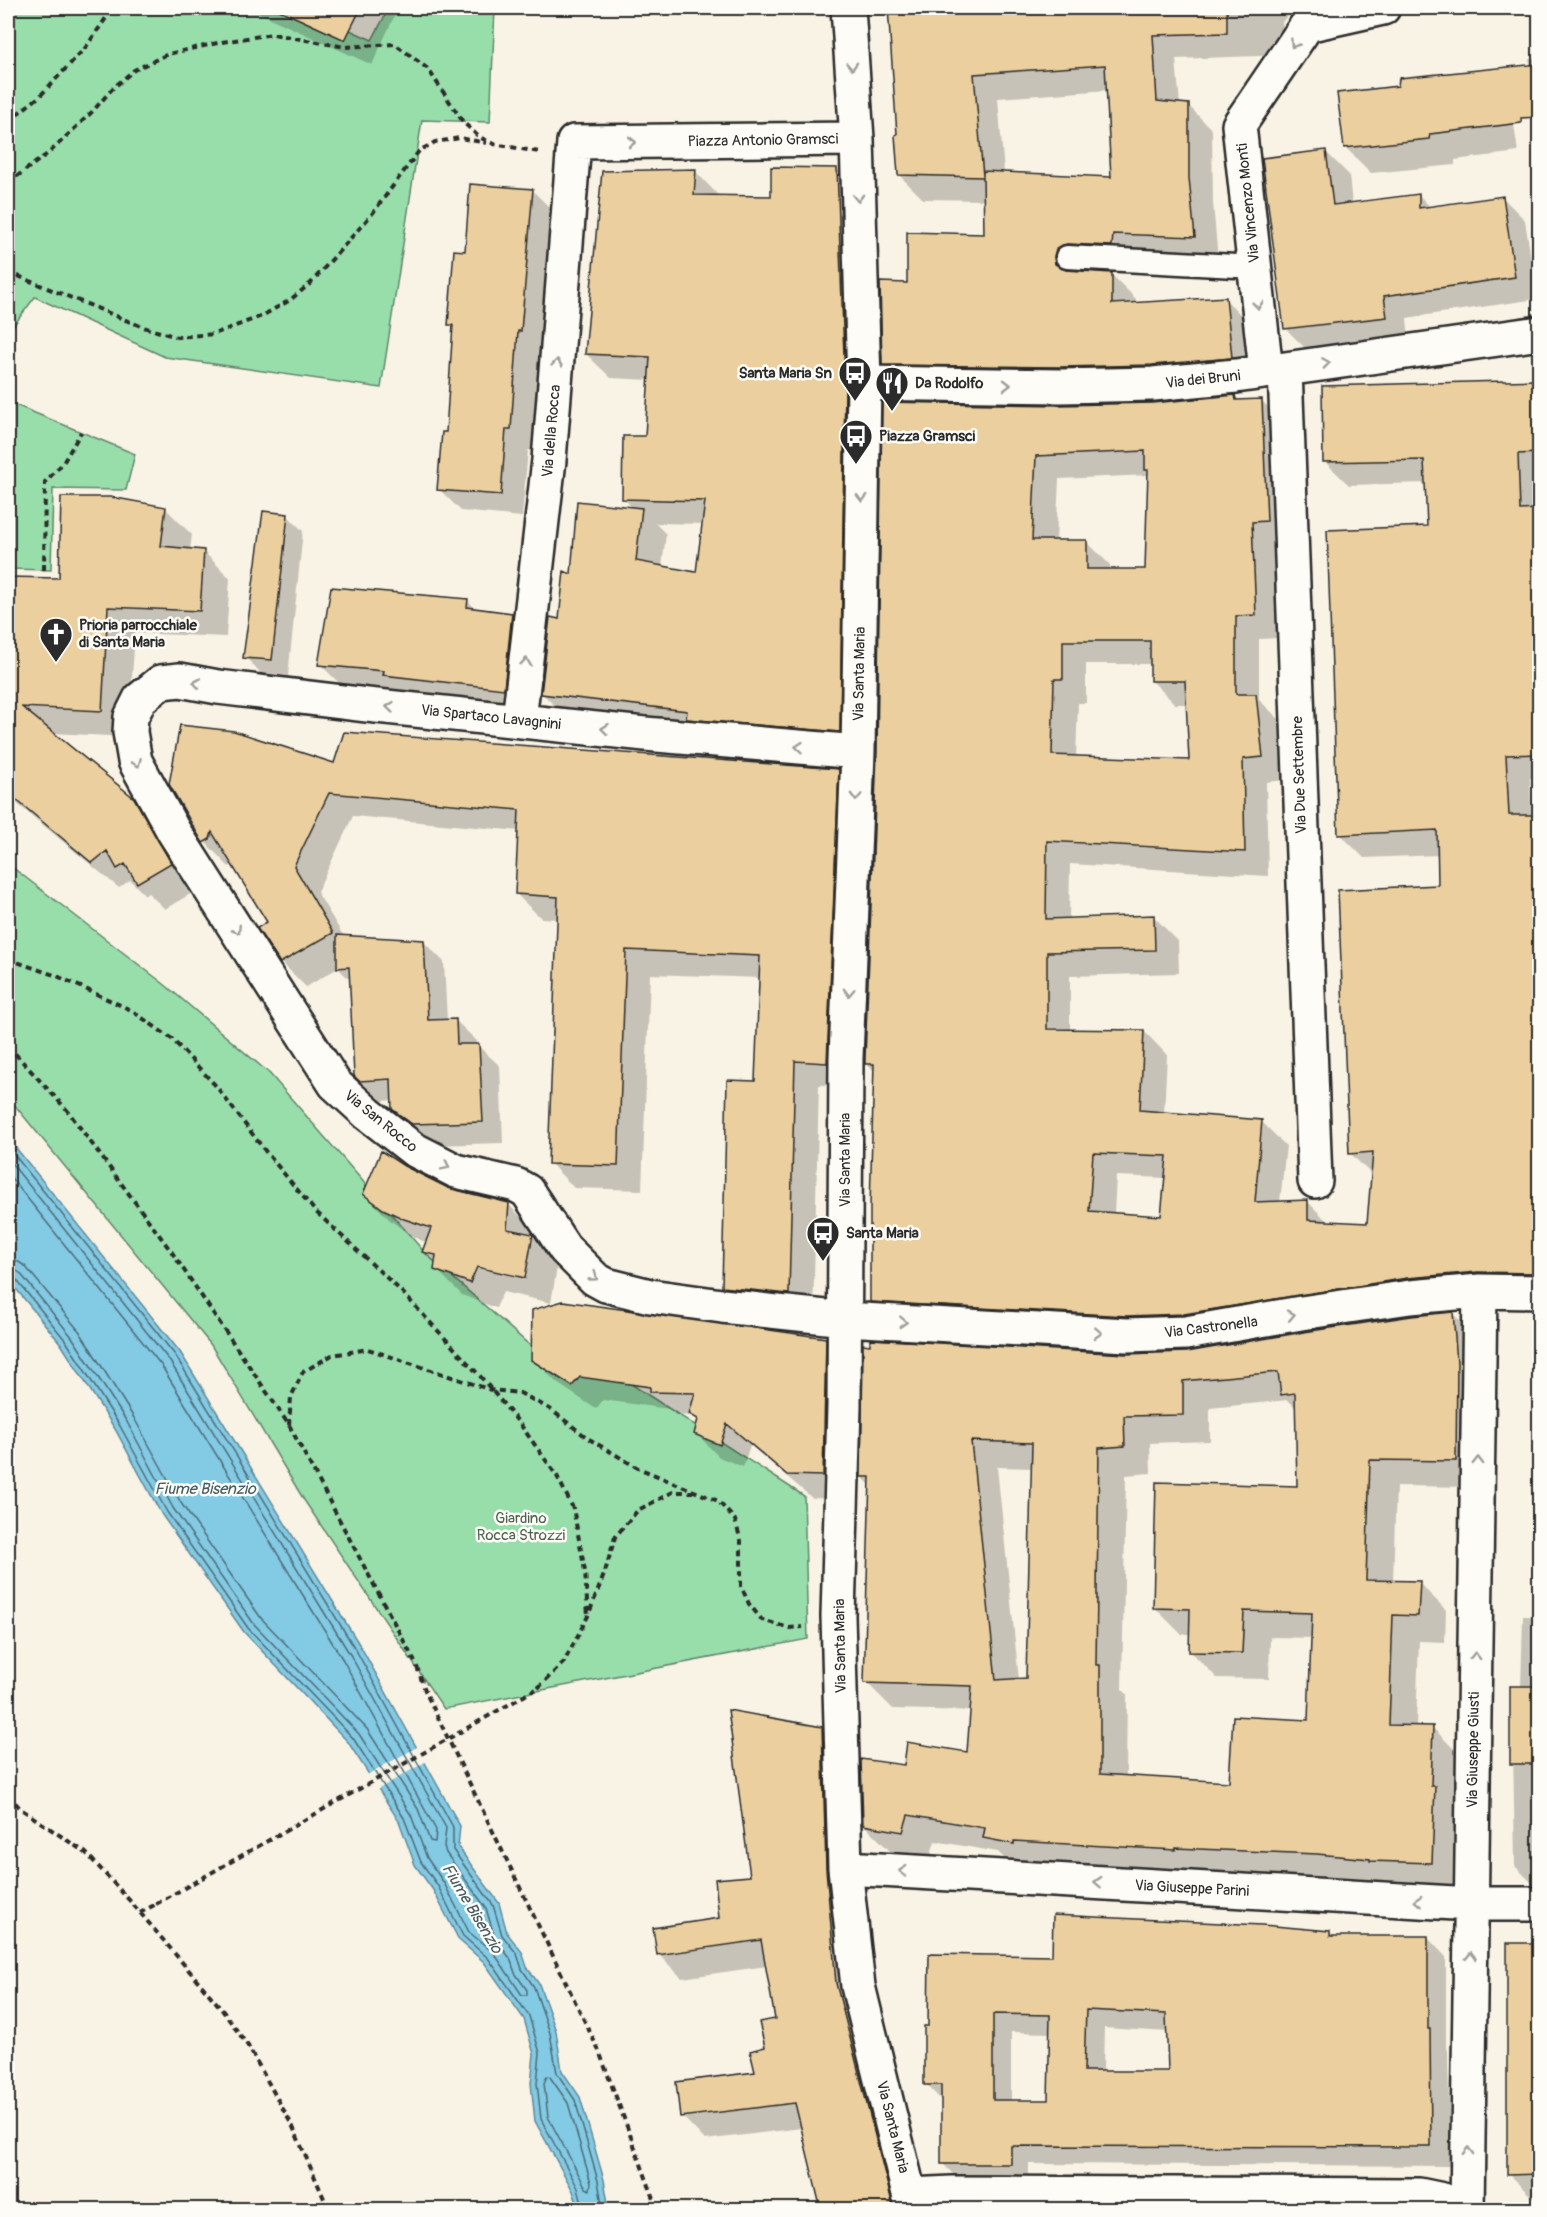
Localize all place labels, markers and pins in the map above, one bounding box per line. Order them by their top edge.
bus stop icon: Santa Maria Sn [837,355,873,402]
place label: Santa Maria Sn [739,364,833,383]
restaurant icon: Da Rodolfo [874,365,910,412]
place label: Da Rodolfo [915,374,983,393]
bus stop icon: Piazza Gramsci [838,418,874,465]
place label: Piazza Gramsci [879,427,975,446]
church icon: Prioria parrocchiale di Santa Maria [38,616,74,663]
place label: Prioria parrocchiale di Santa Maria [79,616,197,652]
bus stop icon: Santa Maria [805,1215,841,1262]
place label: Santa Maria [846,1224,919,1243]

